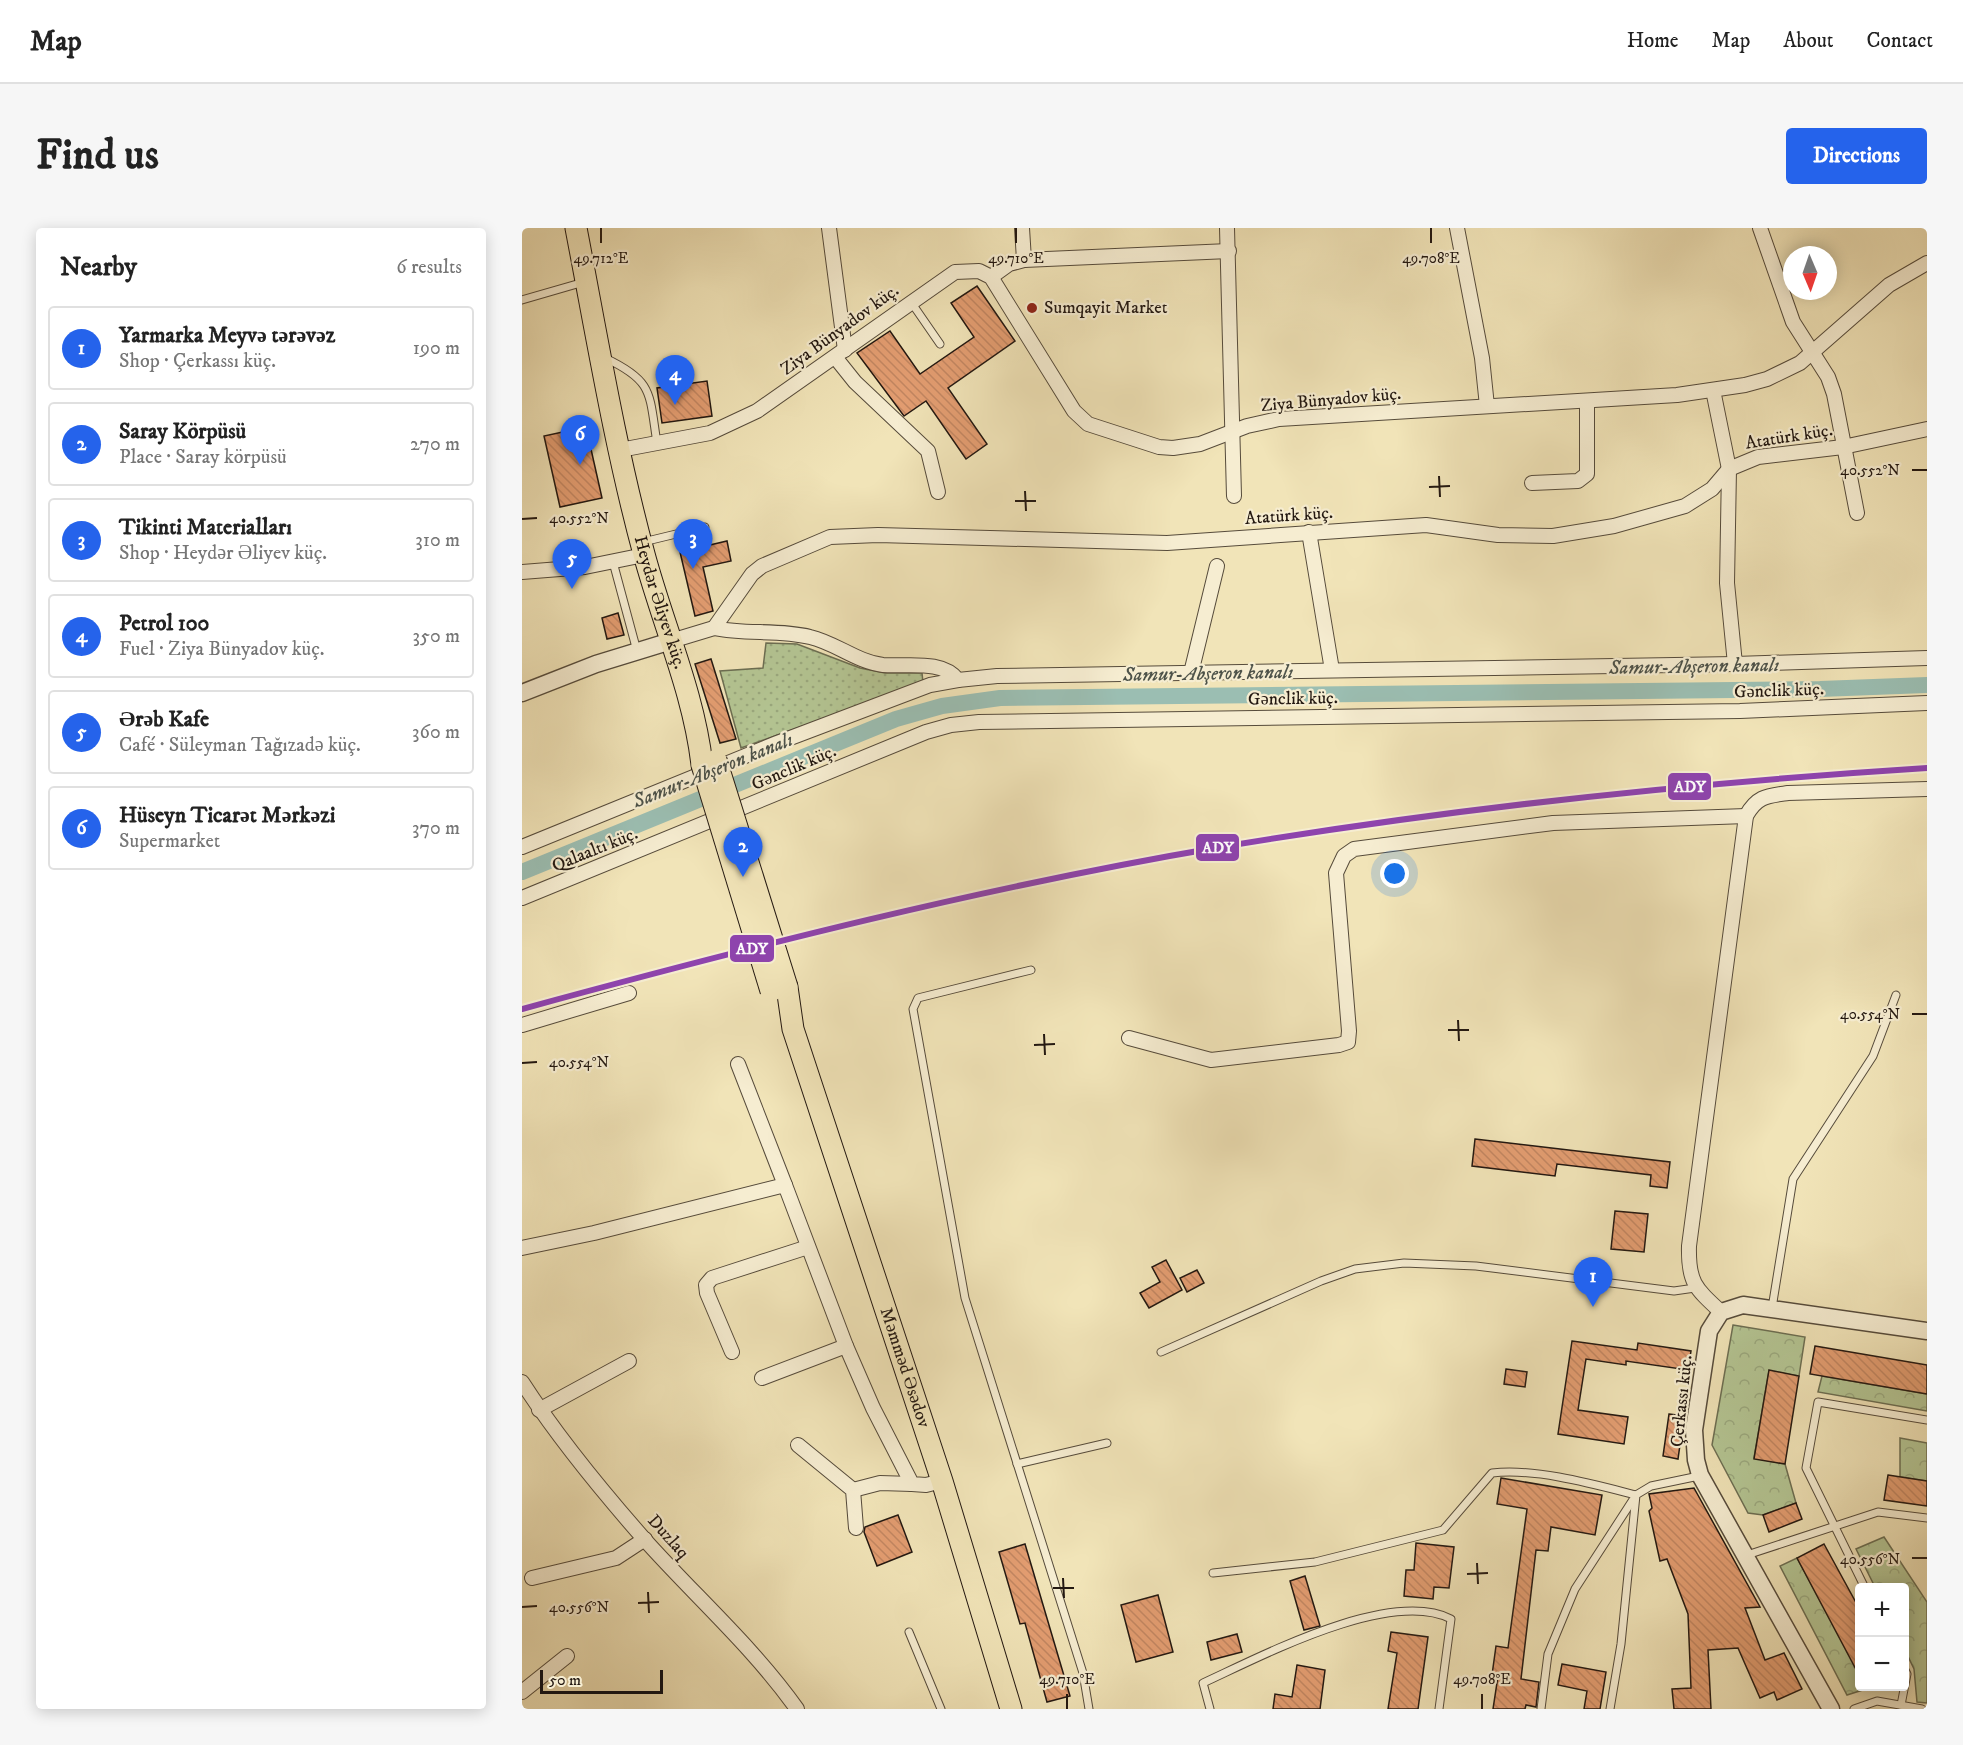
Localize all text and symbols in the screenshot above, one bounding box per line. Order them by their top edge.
text: Map [30,24,82,59]
text: Home [1627,28,1679,54]
text: Map [1712,28,1750,54]
text: About [1783,28,1834,54]
text: Contact [1867,28,1933,54]
button: Directions [1786,128,1927,184]
text: Find us [36,130,159,182]
north arrow [1783,246,1837,300]
text: 49.712°E [574,249,629,268]
text: 49.710°E [988,249,1044,268]
text: 49.708°E [1402,249,1460,268]
text: Nearby [60,251,137,284]
text: 6 results [396,255,462,280]
street label: Ziya Bünyadov küç. [777,280,903,380]
place label: Sumqayit Market [1044,297,1168,319]
marker: Sumqayit Market [1025,301,1039,315]
text: Yarmarka Meyvә tәrәvәz [119,322,335,349]
text: 1 [78,336,85,361]
text: 190 m [413,336,460,361]
text: Shop · Çerkassı küç. [119,349,276,374]
pin: 4 [656,356,694,405]
street label: Ziya Bünyadov küç. [1260,383,1402,417]
pin: 6 [560,416,600,465]
text: Saray Körpüsü [119,418,246,445]
street label: Atatürk küç. [1744,419,1834,455]
text: 2 [77,432,86,457]
text: 270 m [410,432,460,457]
text: Place · Saray körpüsü [119,445,287,470]
text: 40.552°N [1840,461,1900,480]
street label: Atatürk küç. [1244,502,1334,530]
text: 40.552°N [549,509,609,528]
text: Tikinti Materialları [119,514,292,541]
pin: 3 [674,520,712,569]
text: 3 [78,528,85,553]
text: 310 m [415,528,460,553]
street label: Heydər Əliyev küç. [629,533,691,672]
pin: 5 [553,540,592,589]
text: Shop · Heydər Əliyev küç. [119,541,327,566]
text: Petrol 100 [119,610,209,637]
text: 4 [76,624,87,649]
text: 350 m [413,624,460,649]
text: Fuel · Ziya Bünyadov küç. [119,637,325,662]
water label: Samur-Abşeron kanalı [1608,653,1779,681]
water label: Samur-Abşeron kanalı [1122,660,1293,688]
street label: Gənclik küç. [1734,678,1824,704]
street label: Gənclik küç. [1248,687,1338,711]
text: Ərəb Kafe [119,706,209,733]
text: 5 [77,720,86,745]
text: 360 m [412,720,460,745]
water label: Samur-Abşeron kanalı [628,727,797,815]
text: Café · Süleyman Tağızadə küç. [119,733,361,758]
street label: Gənclik küç. [748,740,840,796]
line badge: ADY [1667,772,1712,801]
text: ADY [1673,777,1707,797]
text: Hüseyn Ticarət Mərkəzi [119,802,335,829]
text: 6 [76,816,87,841]
text: 370 m [412,816,460,841]
street label: Qalaaltı küç. [549,823,641,877]
pin: 2 [724,828,762,877]
text: Supermarket [119,829,220,854]
line badge: ADY [1195,833,1240,862]
text: ADY [1201,838,1235,858]
your location [1380,859,1409,888]
line badge: ADY [729,934,775,963]
text: ADY [735,939,769,959]
text: 40.554°N [1840,1005,1900,1024]
text: 40.554°N [549,1053,609,1072]
pin: 1 [1574,1258,1612,1307]
street label: Məmməd Əsədov [875,1305,935,1431]
street label: Çerkassı küç. [1666,1354,1698,1448]
street label: Duzlaq [642,1510,694,1564]
text: 40.556°N [1840,1550,1900,1569]
map controls [1855,1583,1909,1691]
button: + [1855,1583,1909,1637]
text: 40.556°N [549,1598,609,1617]
button: − [1855,1637,1909,1691]
scale bar [540,1667,663,1694]
text: 50 m [549,1670,581,1690]
text: 49.710°E [1039,1670,1095,1689]
text: 49.708°E [1453,1670,1511,1689]

